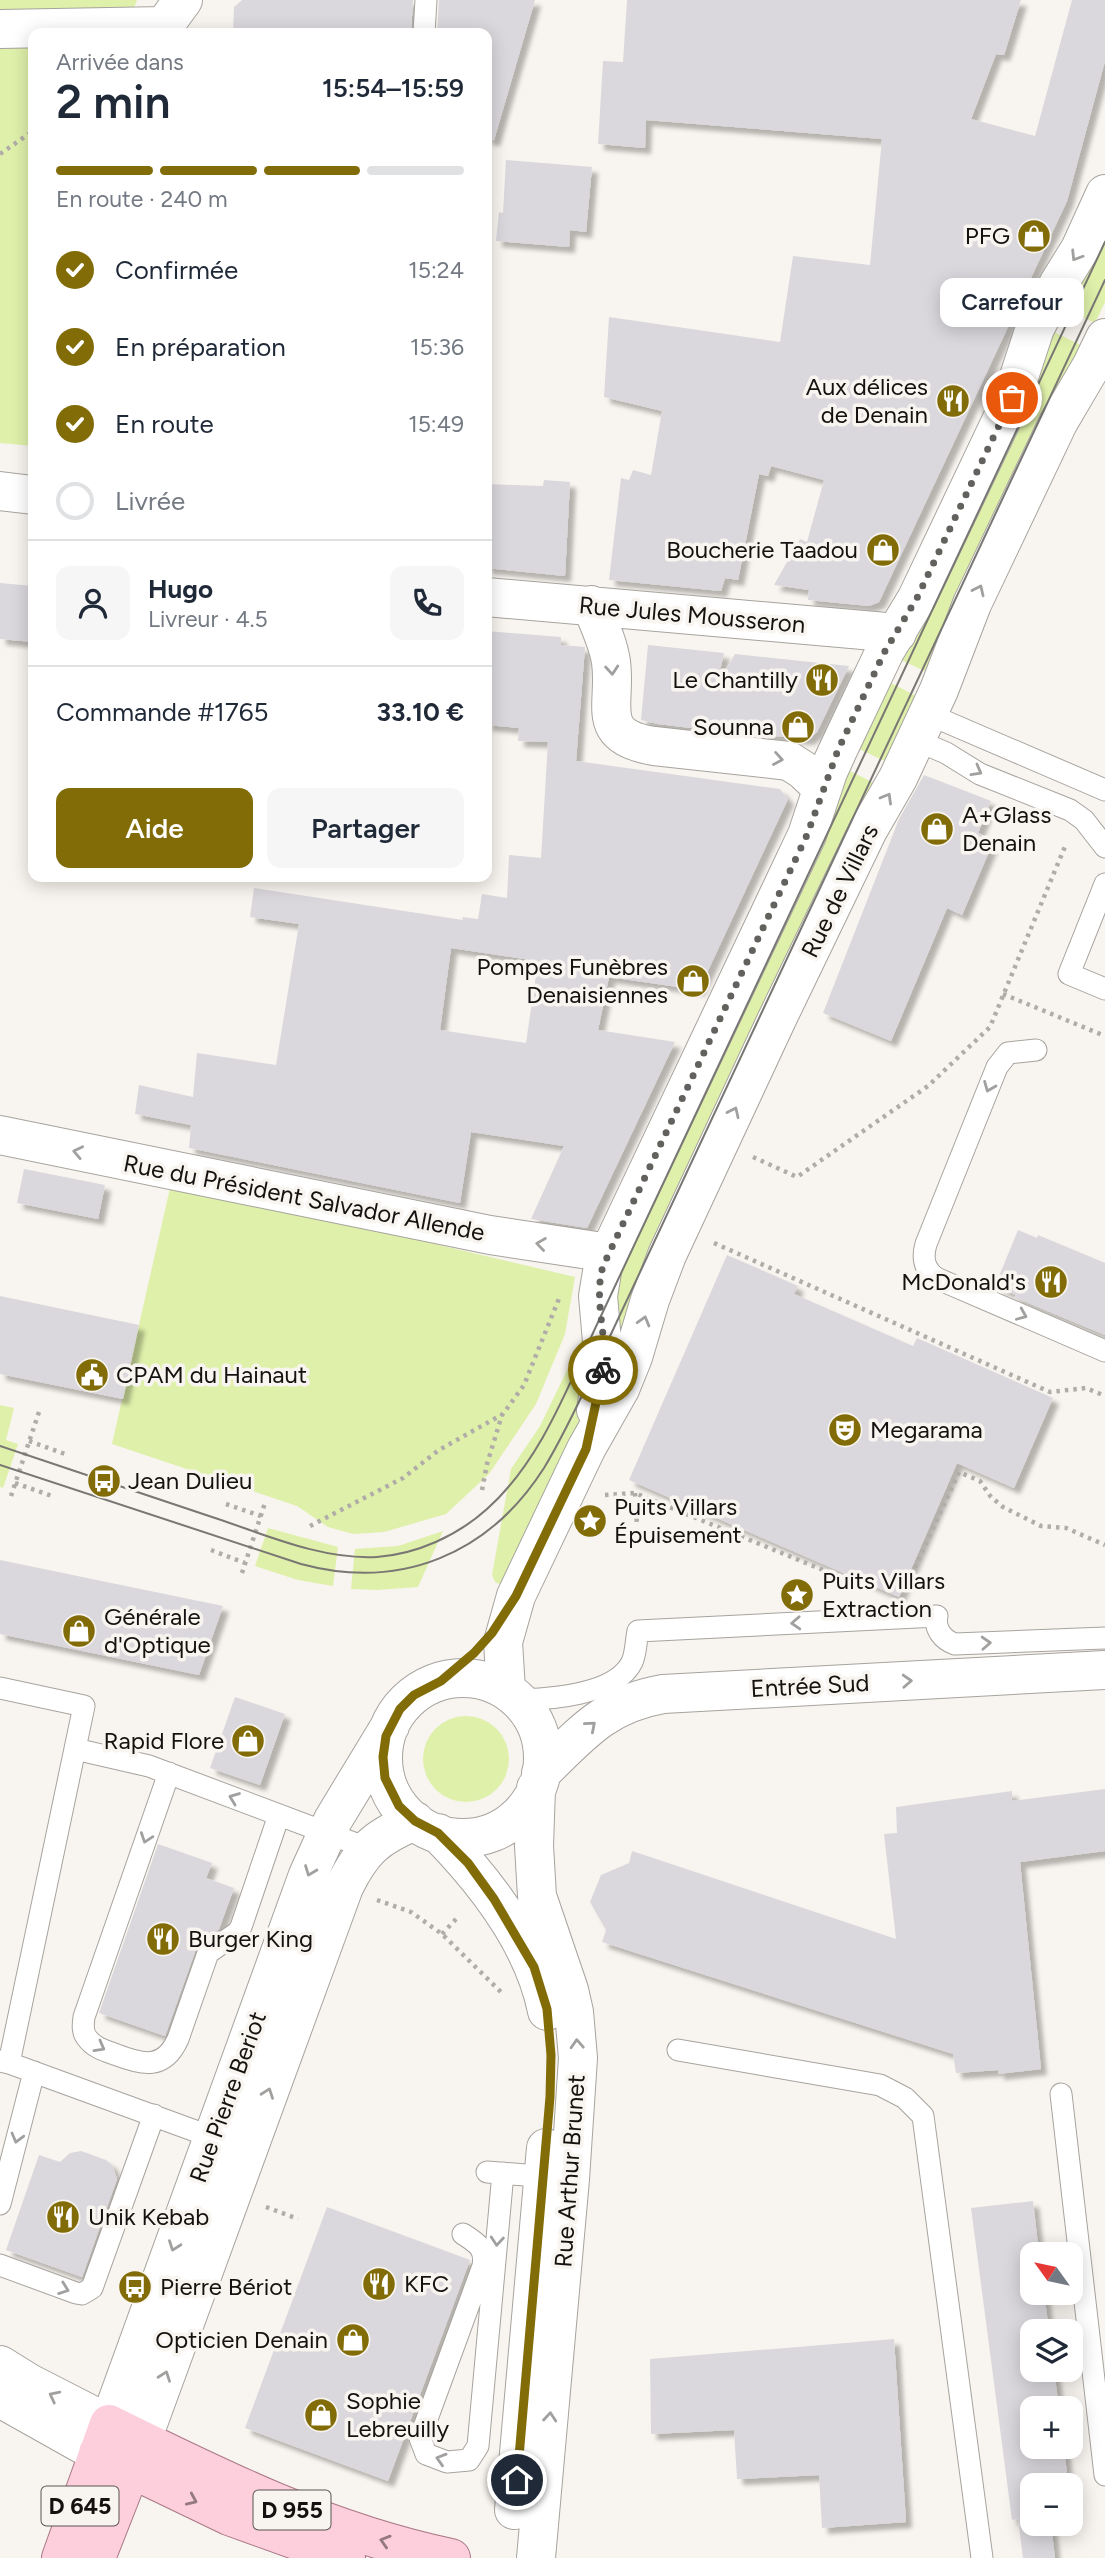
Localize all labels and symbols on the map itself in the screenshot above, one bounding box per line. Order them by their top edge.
shop icon: PFG [1015,217,1053,255]
place label: PFG [965,221,1010,250]
one-way arrow [1071,248,1084,261]
callout: Carrefour [940,279,1084,328]
pin [982,368,1042,428]
place label: Aux délices de Denain [806,372,928,429]
restaurant icon: Aux délices de Denain [934,382,972,420]
shop icon: Boucherie Taadou [864,531,902,569]
place label: Boucherie Taadou [666,535,858,564]
one-way arrow [970,584,984,597]
street label: Rue Jules Mousseron [578,590,806,639]
restaurant icon: Le Chantilly [803,661,841,699]
one-way arrow [604,664,619,675]
place label: Le Chantilly [672,665,798,694]
shop icon: Sounna [779,708,817,746]
place label: Sounna [693,712,774,741]
one-way arrow [772,751,784,766]
one-way arrow [969,763,982,776]
one-way arrow [879,792,892,805]
place label: A+Glass Denain [962,800,1051,857]
shop icon: A+Glass Denain [918,810,956,848]
street label: Rue de Villars [795,819,884,962]
place label: Pompes Funèbres Denaisiennes [476,952,668,1009]
shop icon: Pompes Funèbres Denaisiennes [674,962,712,1000]
one-way arrow [983,1080,997,1093]
one-way arrow [726,1107,740,1119]
one-way arrow [72,1145,84,1160]
street label: Rue du Président Salvador Allende [121,1148,487,1247]
one-way arrow [535,1236,547,1251]
restaurant icon: McDonald's [1032,1263,1070,1301]
place label: McDonald's [901,1267,1026,1296]
one-way arrow [1015,1307,1027,1321]
one-way arrow [635,1315,650,1327]
courier [568,1335,638,1405]
public building icon: CPAM du Hainaut [73,1356,111,1394]
place label: CPAM du Hainaut [116,1360,307,1389]
theatre icon: Megarama [826,1411,864,1449]
place label: Megarama [870,1415,983,1444]
bus stop icon: Jean Dulieu [85,1462,123,1500]
place label: Jean Dulieu [128,1466,252,1495]
place label: Puits Villars Épuisement [614,1492,742,1549]
place icon: Puits Villars Épuisement [571,1502,609,1540]
place label: Puits Villars Extraction [822,1566,945,1623]
place icon: Puits Villars Extraction [778,1576,816,1614]
place label: Générale d'Optique [104,1602,211,1659]
shop icon: Générale d'Optique [60,1612,98,1650]
one-way arrow [790,1616,801,1631]
one-way arrow [981,1635,992,1650]
street label: Entrée Sud [750,1668,870,1703]
one-way arrow [902,1674,913,1689]
shop icon: Rapid Flore [229,1722,267,1760]
one-way arrow [582,1722,595,1735]
place label: Rapid Flore [104,1726,224,1755]
one-way arrow [229,1793,241,1807]
one-way arrow [140,1831,154,1843]
one-way arrow [304,1865,318,1877]
restaurant icon: Burger King [144,1920,182,1958]
place label: Burger King [188,1924,313,1953]
street label: Rue Pierre Beriot [183,2007,272,2186]
one-way arrow [93,2038,106,2052]
one-way arrow [570,2038,585,2049]
street label: Rue Arthur Brunet [548,2073,591,2268]
one-way arrow [260,2088,274,2100]
one-way arrow [11,2132,25,2144]
restaurant icon: Unik Kebab [44,2198,82,2236]
place label: Unik Kebab [88,2202,209,2231]
one-way arrow [489,2235,504,2247]
one-way arrow [168,2240,182,2252]
north arrow [1020,2242,1083,2305]
restaurant icon: KFC [360,2265,398,2303]
bus stop icon: Pierre Bériot [116,2268,154,2306]
place label: KFC [404,2269,449,2298]
place label: Pierre Bériot [160,2272,292,2301]
one-way arrow [57,2281,69,2295]
shop icon: Opticien Denain [334,2321,372,2359]
place label: Opticien Denain [155,2325,328,2354]
one-way arrow [157,2370,171,2382]
place label: Sophie Lebreuilly [346,2386,449,2443]
one-way arrow [49,2390,61,2404]
shop icon: Sophie Lebreuilly [302,2396,340,2434]
one-way arrow [542,2411,557,2422]
pin [487,2450,547,2510]
one-way arrow [435,2453,447,2468]
road number: D 645 [42,2486,119,2526]
road number: D 955 [254,2490,330,2530]
one-way arrow [185,2491,197,2505]
one-way arrow [380,2535,392,2549]

